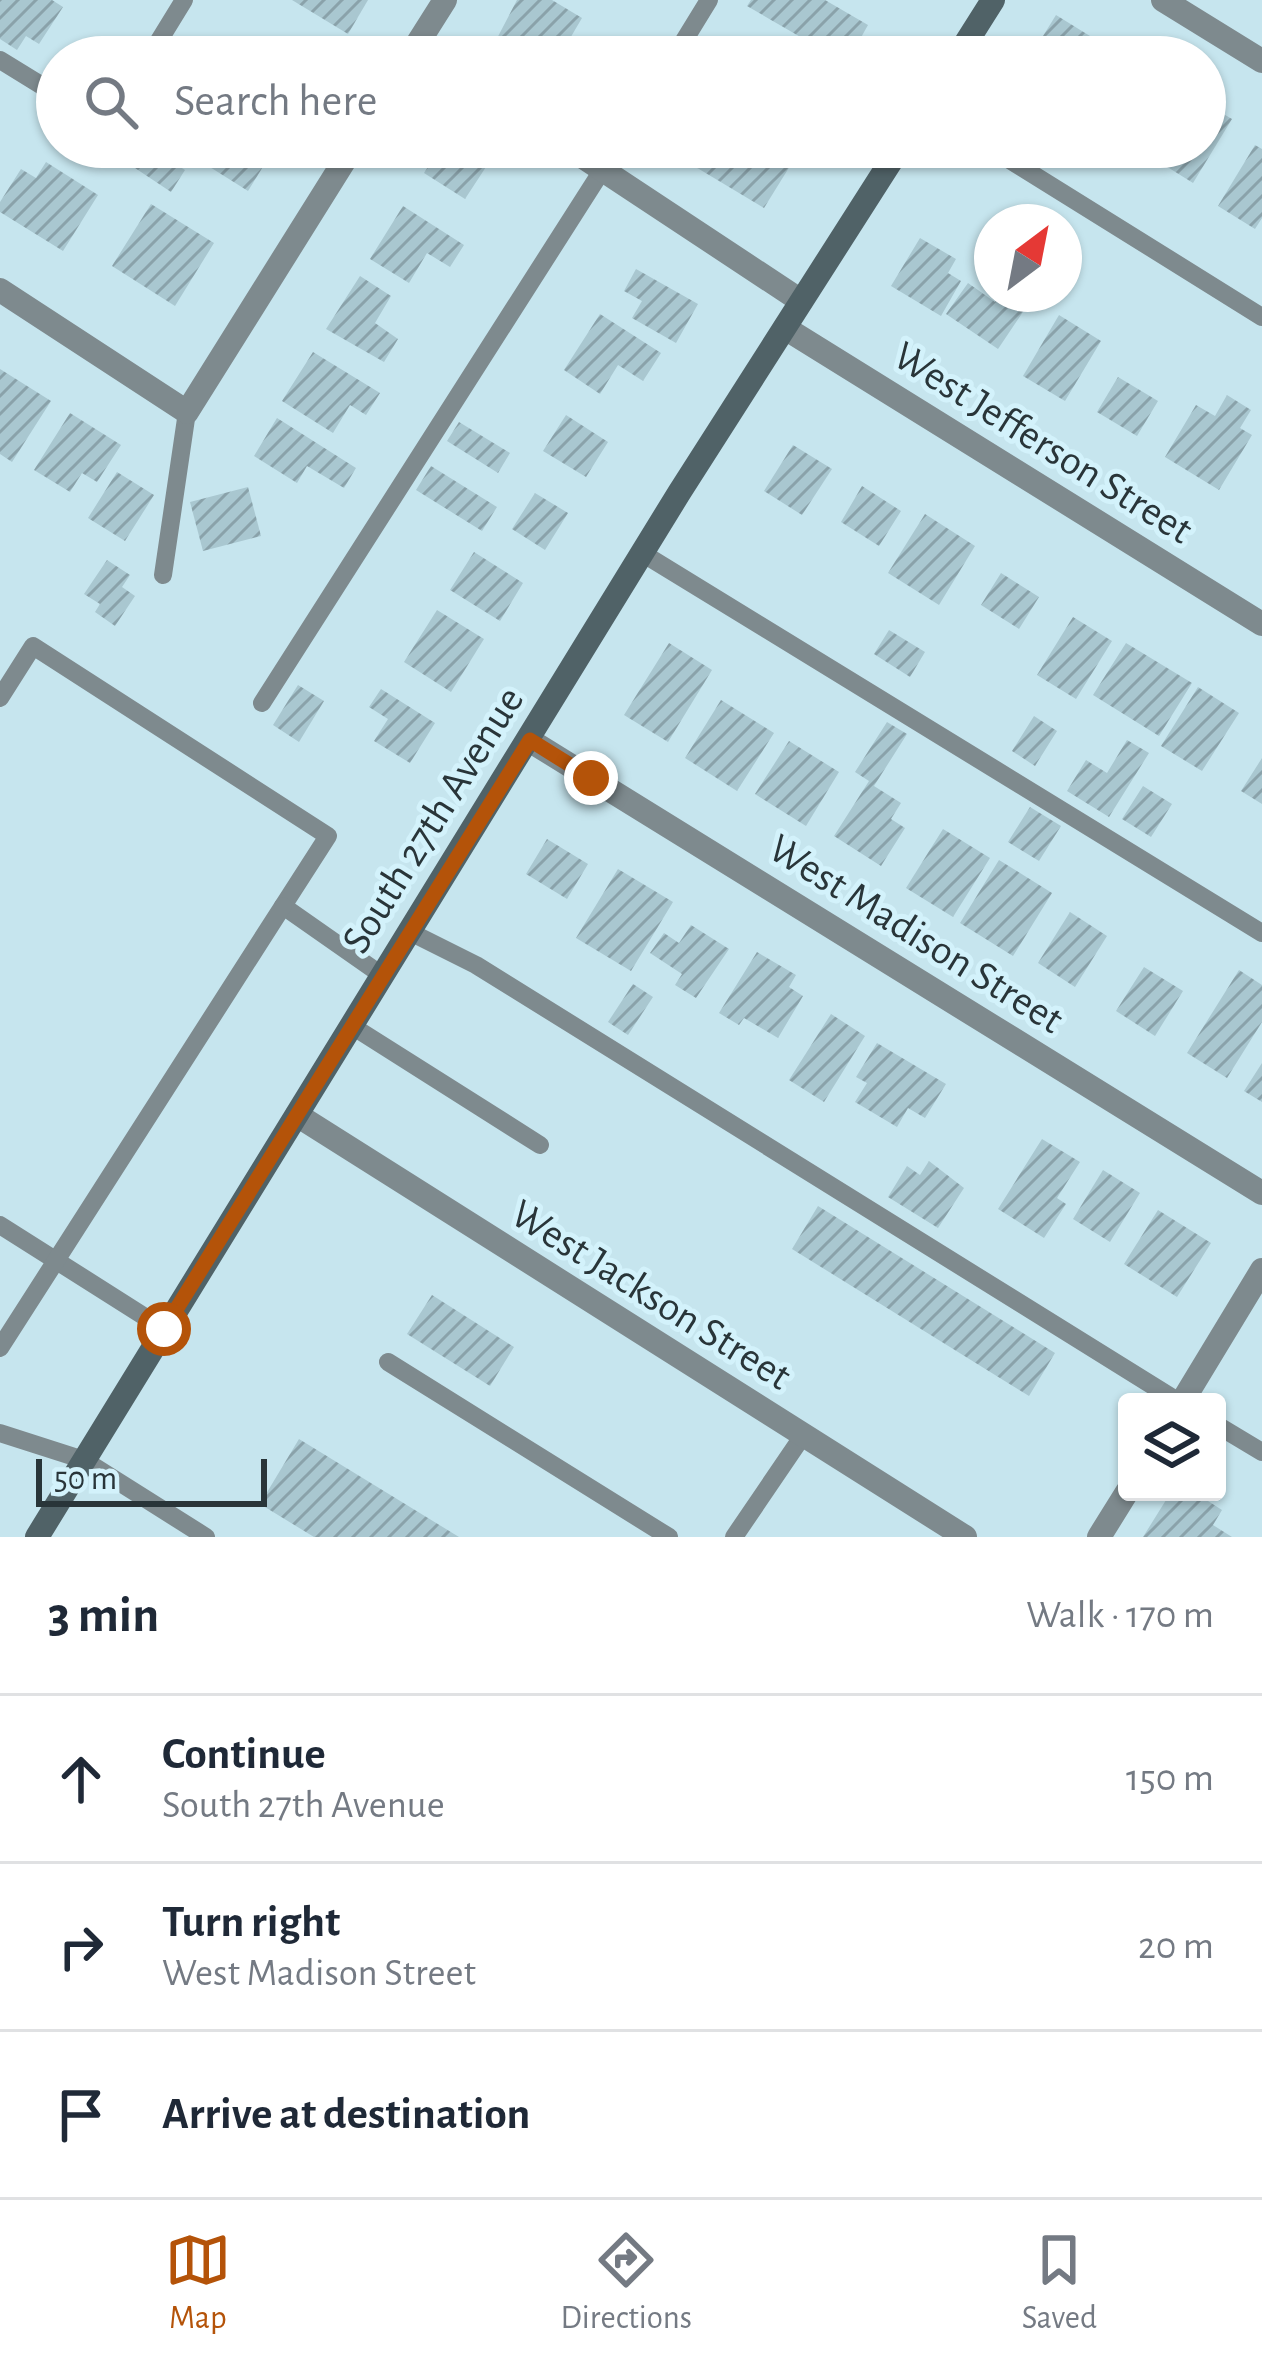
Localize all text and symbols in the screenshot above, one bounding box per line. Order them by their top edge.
search box [36,36,1226,168]
icon: search [78,69,144,135]
text: Search here [174,79,377,124]
north arrow [974,204,1082,312]
street label: West Jefferson Street [886,334,1200,552]
street label: South 27th Avenue [335,680,531,960]
route end [564,751,618,805]
street label: West Madison Street [762,827,1070,1041]
street label: West Jackson Street [504,1192,798,1398]
route start [137,1302,191,1356]
map controls [1118,1393,1226,1501]
button: layers [1118,1393,1226,1501]
scale bar [36,1453,267,1506]
text: 50 m [54,1463,117,1496]
text: 3 min [48,1590,159,1641]
text: Walk · 170 m [1026,1596,1214,1635]
text: Continue [162,1732,326,1777]
icon: ahead [48,1746,114,1812]
text: 150 m [1126,1759,1214,1798]
text: South 27th Avenue [162,1786,445,1825]
text: Turn right [162,1900,340,1945]
icon: right [48,1914,114,1980]
text: 20 m [1138,1927,1214,1966]
text: West Madison Street [162,1954,476,1993]
icon: arrive [48,2082,114,2148]
text: Arrive at destination [162,2092,530,2137]
tab: Map [165,2227,231,2339]
tab: Directions [560,2227,692,2339]
tab: Saved [1022,2227,1097,2339]

